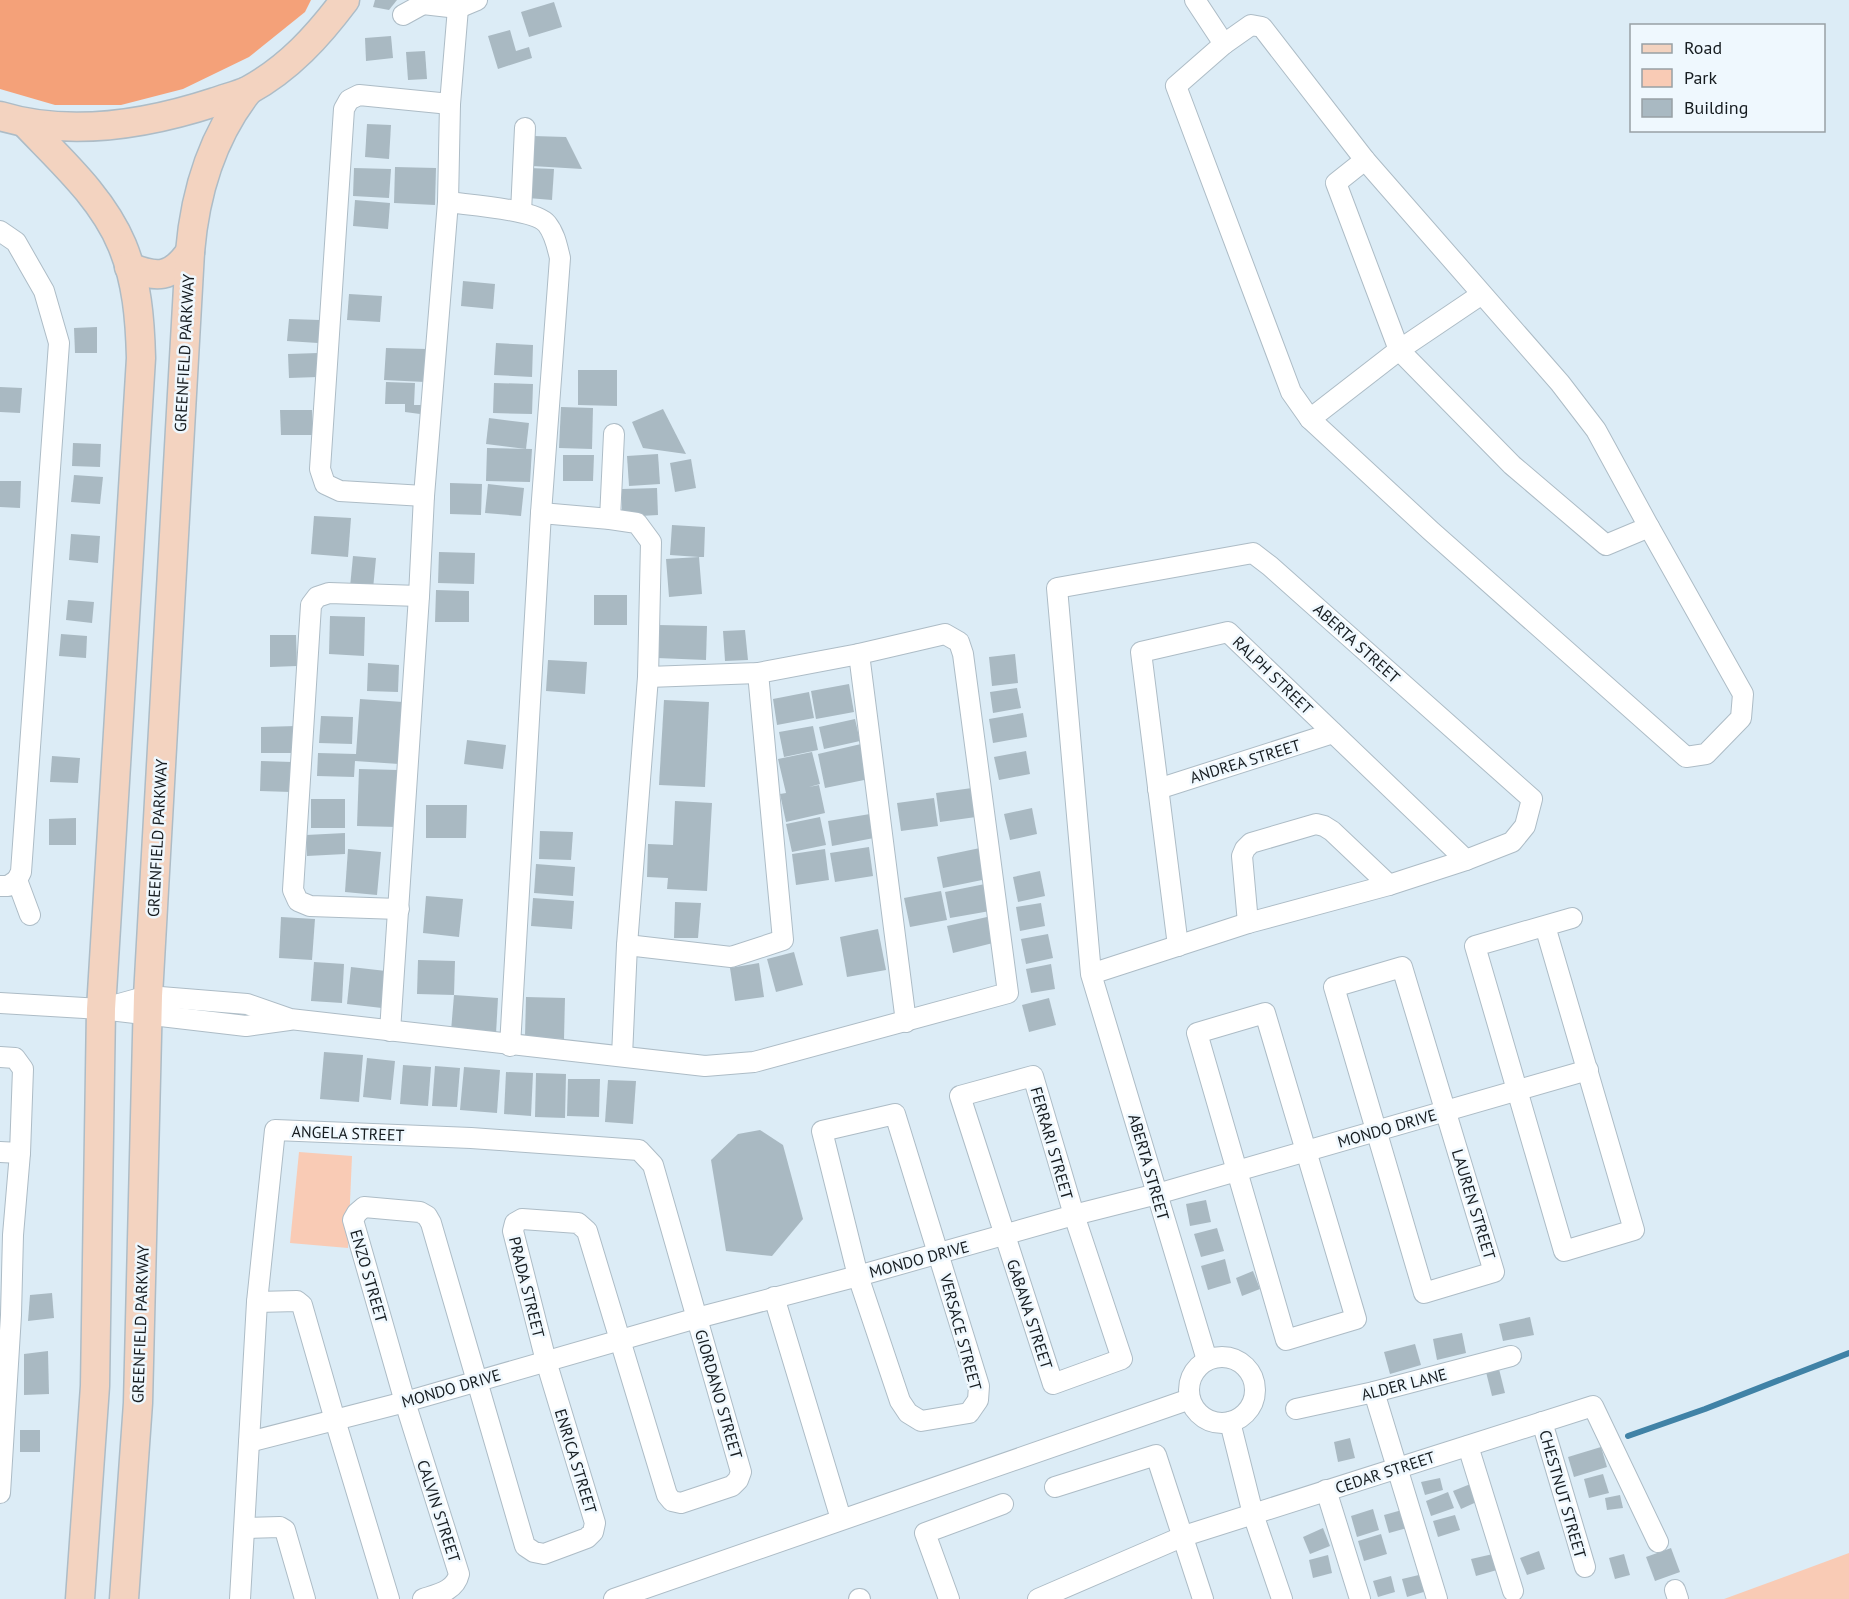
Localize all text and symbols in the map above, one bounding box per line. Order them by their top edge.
legend [1630,24,1825,132]
text: Road [1684,36,1722,59]
text: Park [1684,66,1717,89]
text: Building [1684,96,1748,119]
street label: GREENFIELD PARKWAY [170,273,198,433]
street label: ABERTA STREET [1310,599,1404,687]
street label: RALPH STREET [1229,632,1317,718]
street label: ANDREA STREET [1187,735,1303,787]
street label: GREENFIELD PARKWAY [143,758,171,918]
street label: FERRARI STREET [1026,1084,1078,1202]
street label: MONDO DRIVE [1335,1104,1439,1152]
street label: ABERTA STREET [1124,1112,1174,1223]
street label: ANGELA STREET [291,1121,405,1145]
street label: LAUREN STREET [1448,1146,1500,1262]
street label: ENZO STREET [346,1227,392,1325]
street label: PRADA STREET [505,1234,549,1340]
street label: MONDO DRIVE [867,1236,971,1282]
street label: GREENFIELD PARKWAY [127,1244,153,1403]
street label: GABANA STREET [1003,1256,1057,1372]
street label: VERSACE STREET [936,1271,986,1392]
street label: GIORDANO STREET [691,1327,747,1461]
street label: MONDO DRIVE [399,1364,503,1412]
street label: ALDER LANE [1359,1364,1449,1404]
street label: ENRICA STREET [551,1406,601,1516]
street label: CHESTNUT STREET [1535,1428,1591,1561]
street label: CEDAR STREET [1333,1446,1438,1498]
street label: CALVIN STREET [413,1457,465,1565]

